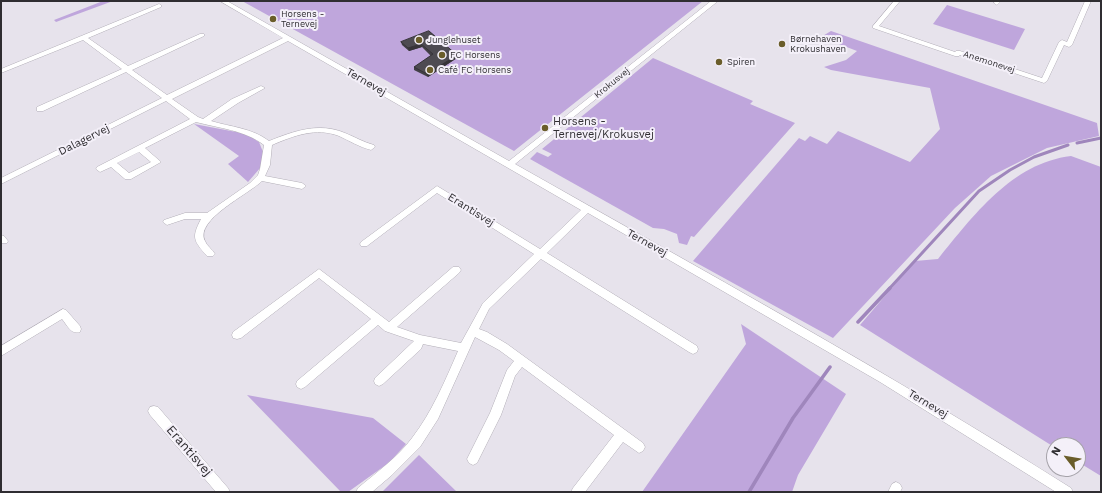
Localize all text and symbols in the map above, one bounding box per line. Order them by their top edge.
place label: Horsens - Ternevej [281,9,324,30]
marker: Horsens - Ternevej [268,14,278,24]
place label: Børnehaven Krokushaven [790,34,846,55]
marker: Junglehuset [414,35,424,45]
place label: Junglehuset [427,35,481,45]
marker: Børnehaven Krokushaven [777,39,787,49]
street label: Anemonevej [962,49,1016,75]
marker: FC Horsens [437,50,447,60]
place label: FC Horsens [450,50,500,60]
marker: Spiren [714,57,724,67]
place label: Spiren [727,57,755,67]
street label: Ternevej [344,65,388,99]
marker: Café FC Horsens [425,65,435,75]
place label: Café FC Horsens [438,65,511,75]
street label: Krokusvej [592,65,632,101]
place label: Horsens - Ternevej/Krokusvej [553,115,654,141]
street label: Dalagervej [56,122,112,158]
marker: Horsens - Ternevej/Krokusvej [540,123,550,133]
street label: Erantisvej [445,190,497,230]
street label: Ternevej [624,226,670,260]
street label: Ternevej [906,387,950,421]
street label: Erantisvej [163,422,215,480]
north arrow [1046,437,1086,477]
text: N [1048,444,1064,458]

